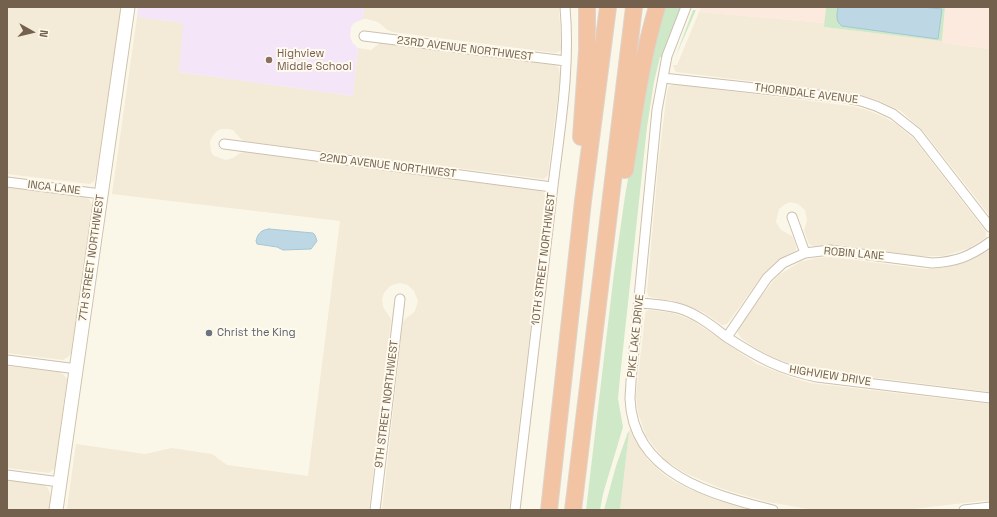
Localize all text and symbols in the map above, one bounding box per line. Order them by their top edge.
north arrow [12,12,52,52]
text: N [36,29,51,38]
street label: 23RD AVENUE NORTHWEST [396,34,534,64]
place label: Highview Middle School [277,47,352,73]
marker: Highview Middle School [264,55,274,65]
street label: THORNDALE AVENUE [753,81,859,107]
street label: 22ND AVENUE NORTHWEST [319,151,457,181]
street label: INCA LANE [27,178,81,198]
street label: 10TH STREET NORTHWEST [529,192,559,326]
street label: 7TH STREET NORTHWEST [77,194,107,322]
street label: ROBIN LANE [823,245,885,263]
street label: PIKE LAKE DRIVE [625,294,647,378]
place label: Christ the King [217,326,296,340]
marker: Christ the King [204,328,214,338]
street label: 9TH STREET NORTHWEST [373,339,401,469]
street label: HIGHVIEW DRIVE [788,363,872,389]

